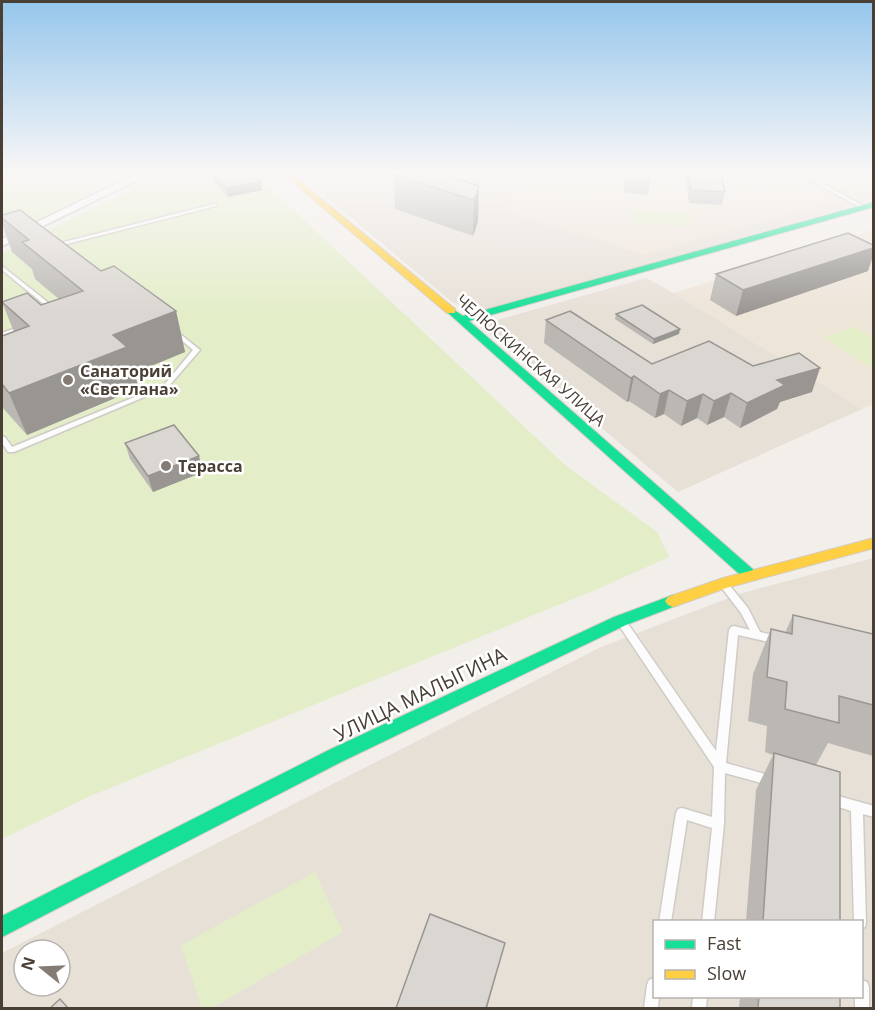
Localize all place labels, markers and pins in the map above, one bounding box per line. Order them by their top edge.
place label: Санаторий «Светлана» [80,360,179,400]
marker: Санаторий «Светлана» [61,373,75,387]
place label: Терасса [178,455,243,477]
marker: Терасса [159,459,173,473]

